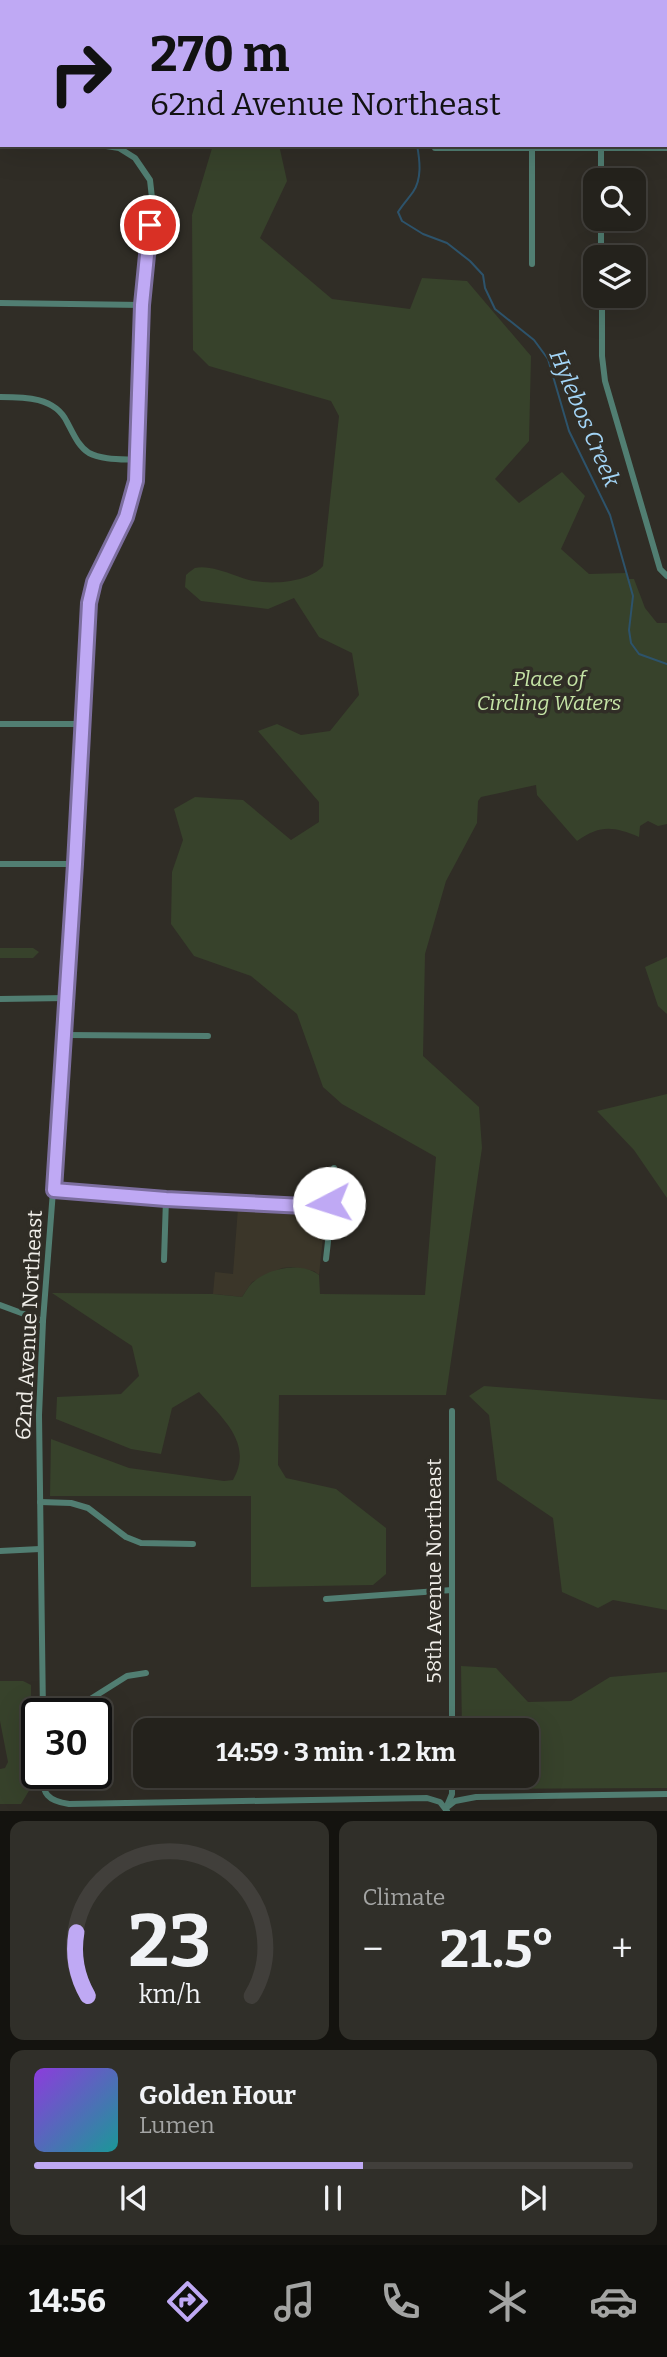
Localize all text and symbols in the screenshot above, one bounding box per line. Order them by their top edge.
text: 270 m [150,25,290,84]
icon: right [35,28,126,119]
text: 62nd Avenue Northeast [150,85,501,123]
map controls [583,168,646,308]
button: search [583,168,646,231]
pin [120,195,180,255]
icon: arrive [131,206,169,244]
button: layers [583,245,646,308]
water label: Hylebos Creek [544,345,627,491]
park label: Place of Circling Waters [477,666,621,716]
position arrow [292,1166,366,1240]
street label: 62nd Avenue Northeast [10,1209,48,1441]
street label: 58th Avenue Northeast [421,1458,447,1684]
speed limit sign: 30 [21,1698,112,1789]
text: 14:59 · 3 min · 1.2 km [216,1737,456,1768]
text: Climate [363,1883,445,1911]
text: 23 [128,1899,211,1986]
text: 21.5° [440,1918,555,1981]
text: − [363,1926,383,1972]
text: + [611,1926,633,1972]
text: km/h [138,1980,201,2010]
text: Golden Hour [139,2080,296,2111]
text: Lumen [139,2111,215,2139]
icon: previous [115,2179,153,2217]
icon: pause [314,2179,352,2217]
icon: next [514,2179,552,2217]
icon: directions [163,2277,212,2326]
icon: music [270,2277,319,2326]
icon: phone [376,2277,425,2326]
icon: climate [483,2277,532,2326]
icon: car [589,2277,638,2326]
text: 14:56 [29,2282,106,2320]

